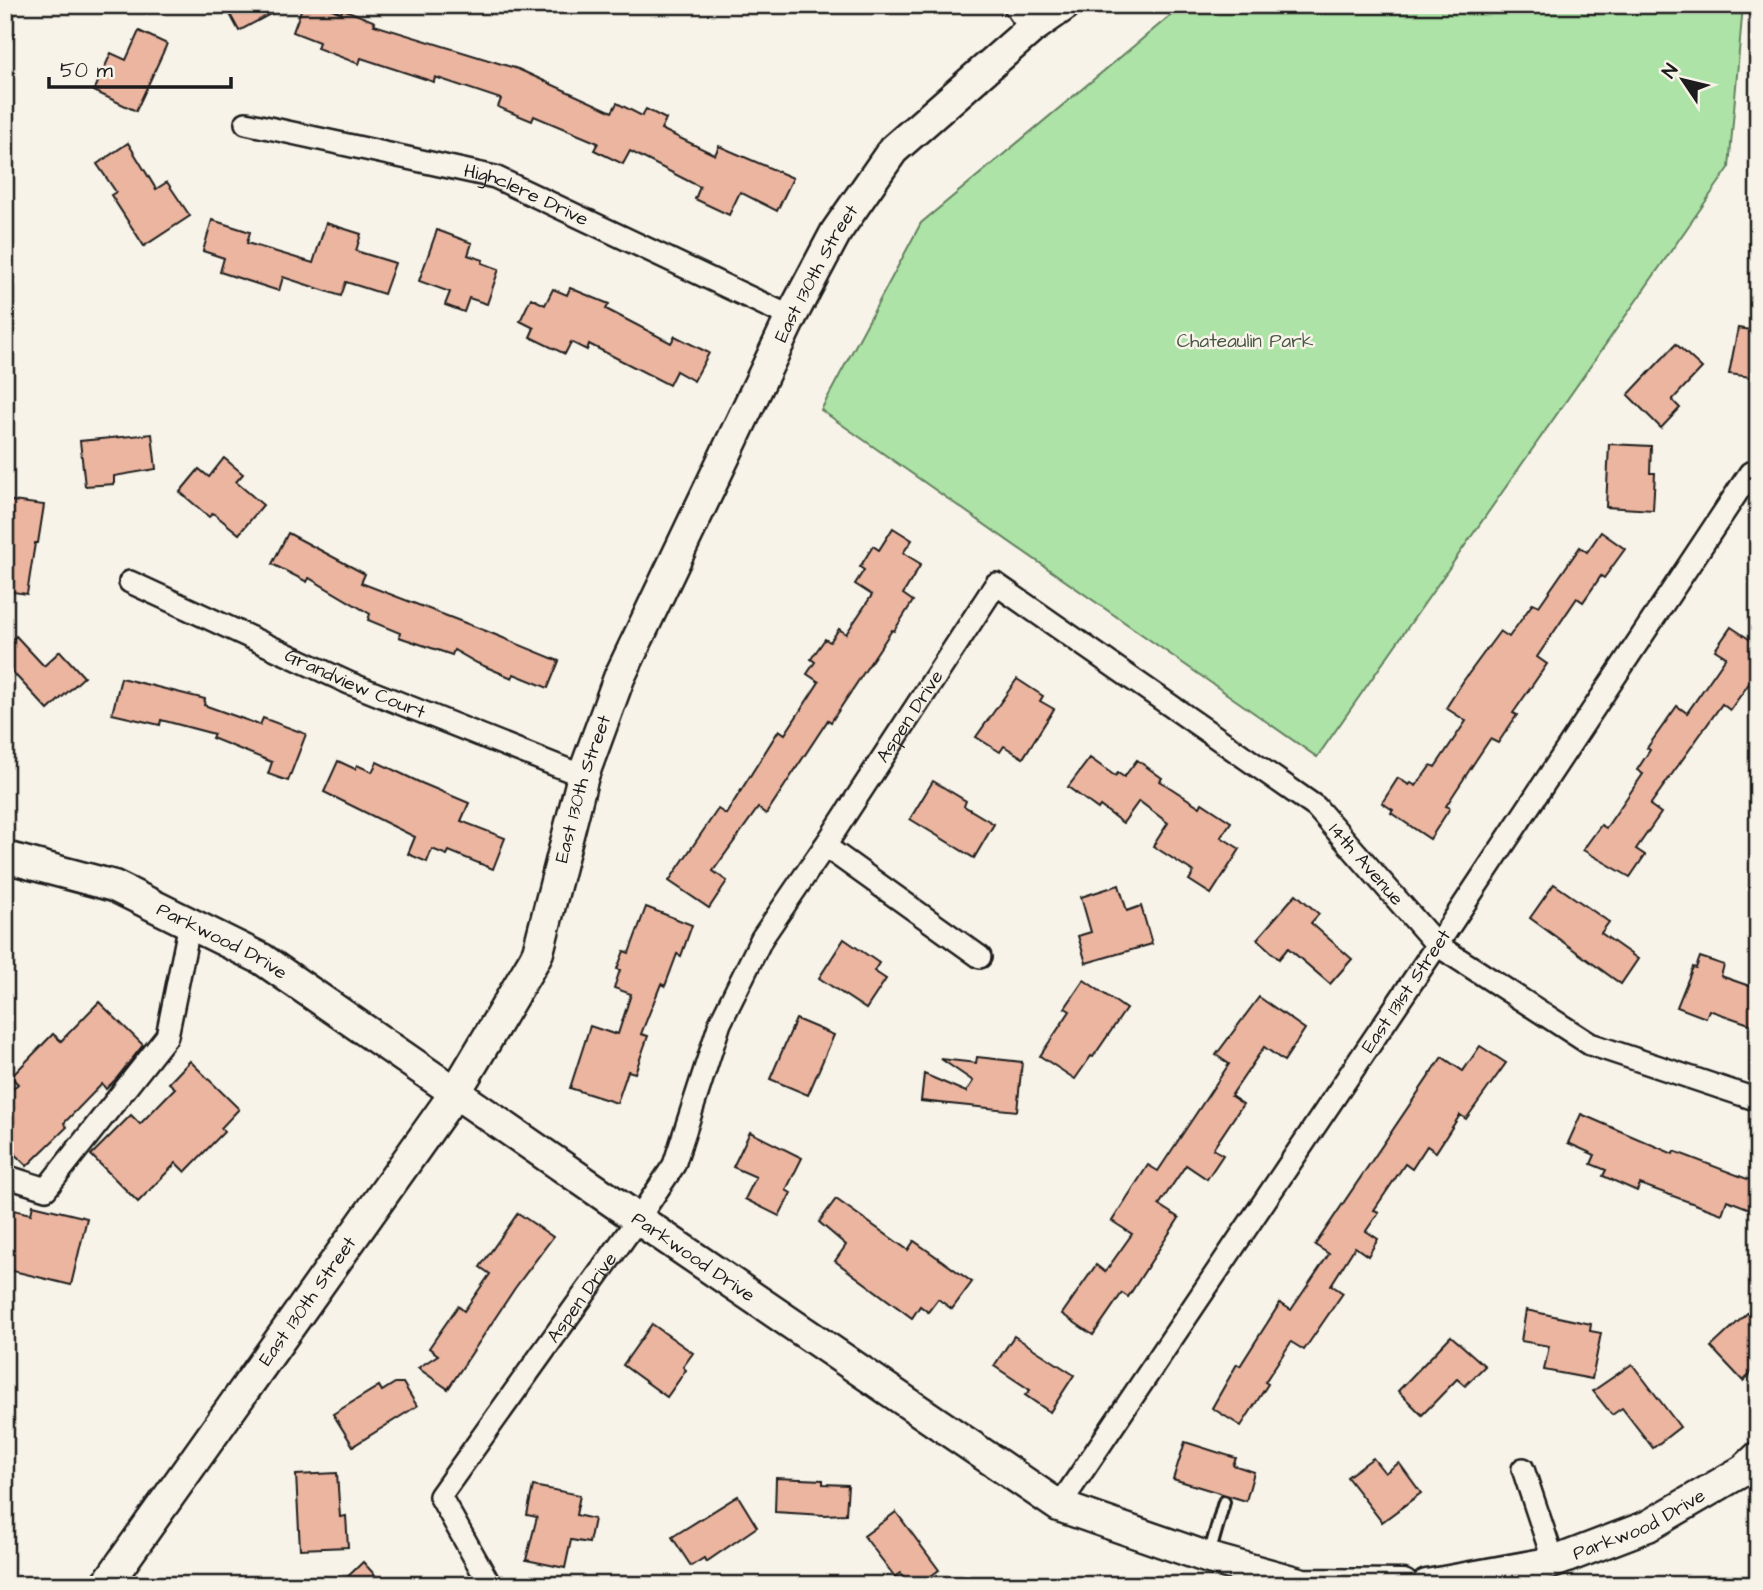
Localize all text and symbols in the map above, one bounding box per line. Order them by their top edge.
scale bar [49,46,231,90]
north arrow [1648,46,1718,116]
text: 50 m [60,56,114,85]
text: N [1656,58,1685,84]
street label: Highclere Drive [461,157,593,233]
street label: East 130th Street [767,199,865,347]
park label: Chateaulin Park [1177,328,1314,355]
street label: Grandview Court [280,642,430,726]
street label: Aspen Drive [870,665,950,768]
street label: East 130th Street [548,711,618,866]
street label: 14th Avenue [1322,817,1410,911]
street label: Parkwood Drive [152,896,293,986]
street label: East 131st Street [1355,924,1458,1058]
street label: Parkwood Drive [626,1205,760,1308]
street label: East 130th Street [252,1231,363,1371]
street label: Aspen Drive [540,1247,624,1348]
street label: Parkwood Drive [1569,1482,1710,1567]

